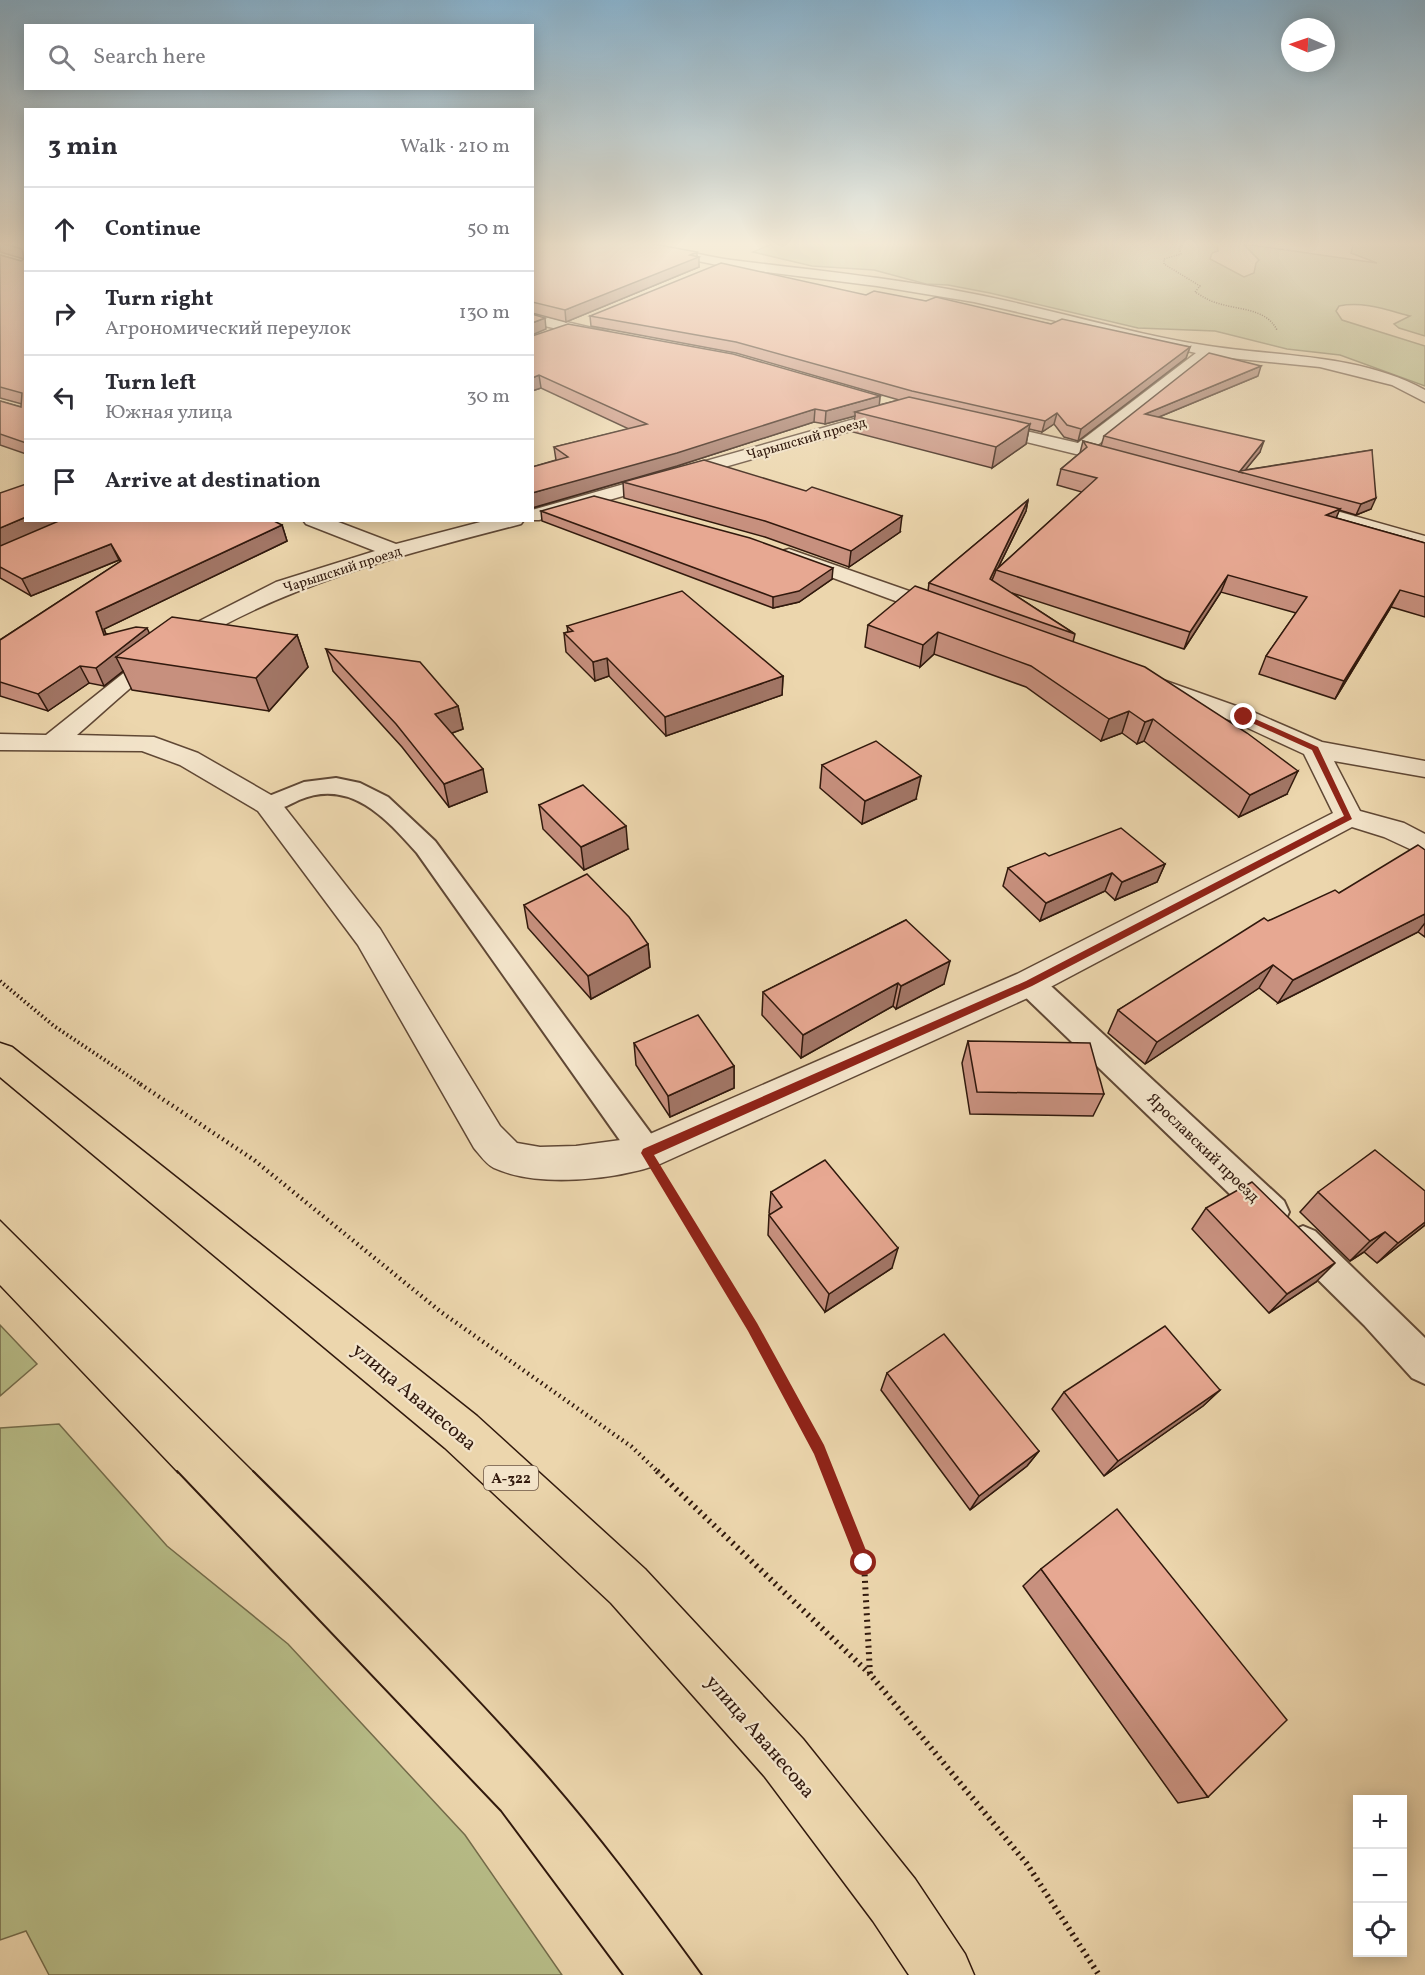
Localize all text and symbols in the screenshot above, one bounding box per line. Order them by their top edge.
north arrow [1281,18,1335,72]
search box [24,24,534,90]
icon: search [45,41,78,74]
text: Search here [93,42,206,73]
text: 3 min [48,129,118,165]
text: Walk · 210 m [400,133,510,161]
icon: ahead [48,213,81,246]
text: Continue [105,214,201,245]
text: 50 m [467,215,510,243]
text: Turn right [105,284,213,315]
icon: right [48,297,81,330]
text: 130 m [459,299,510,327]
text: Агрономический переулок [105,315,351,343]
text: Turn left [105,368,196,399]
icon: left [48,381,81,414]
text: 30 m [466,383,510,411]
text: Южная улица [105,399,233,427]
street label: Чарышский проезд [744,413,869,466]
icon: arrive [48,465,81,498]
text: Arrive at destination [105,466,321,497]
street label: Чарышский проезд [281,542,404,599]
route end [1230,703,1256,729]
street label: Ярославский проезд [1141,1089,1264,1208]
street label: улица Аванесова [345,1337,482,1458]
road number: А-322 [484,1466,538,1490]
route start [850,1549,876,1575]
street label: улица Аванесова [698,1670,821,1805]
map controls [1353,1795,1407,1957]
button: + [1353,1795,1407,1849]
button: − [1353,1849,1407,1903]
button: locate [1353,1903,1407,1957]

